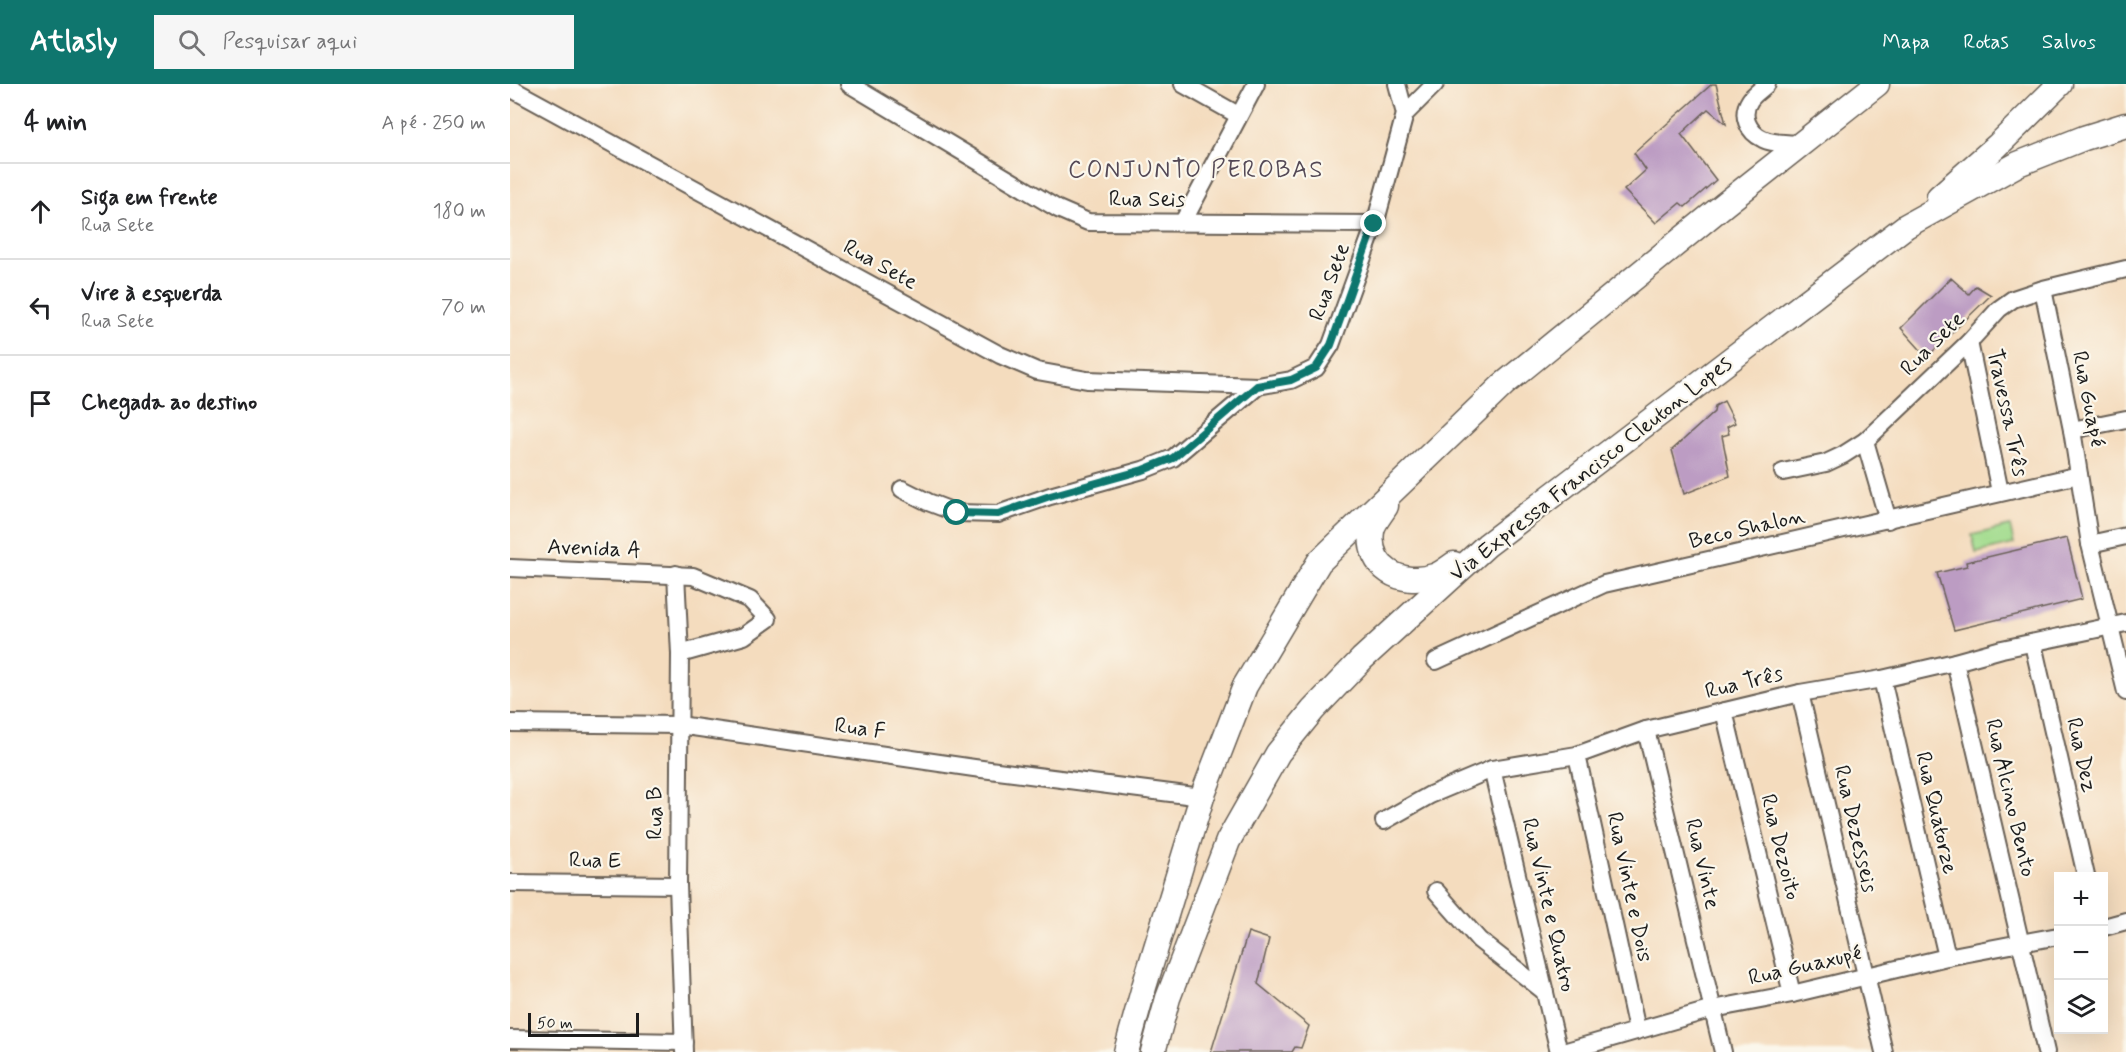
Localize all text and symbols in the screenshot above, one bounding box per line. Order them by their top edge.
search box [154,15,574,69]
text: Atlasly [30,24,118,61]
icon: search [175,26,208,59]
text: Pesquisar aqui [223,28,357,56]
text: Mapa [1882,28,1930,56]
text: Rotas [1963,28,2009,56]
text: Salvos [2042,28,2096,56]
text: 4 min [24,106,87,140]
text: A pé · 250 m [381,110,486,137]
district label: CONJUNTO PEROBAS [1068,155,1324,186]
text: Siga em frente [81,184,218,212]
street label: Rua Seis [1109,186,1186,214]
icon: ahead [24,195,57,228]
text: 180 m [433,198,486,225]
route end [1360,210,1386,236]
text: Rua Sete [81,212,154,239]
street label: Rua Sete [838,233,922,297]
street label: Rua Sete [1303,239,1357,325]
text: Vire à esquerda [81,280,222,308]
icon: left [24,291,57,324]
text: 70 m [441,294,486,321]
street label: Rua Sete [1895,305,1972,382]
text: Rua Sete [81,308,154,335]
street label: Travessa Três [1980,347,2034,480]
street label: Rua Guapé [2065,349,2111,450]
street label: Via Expressa Francisco Cleuton Lopes [1444,350,1738,588]
icon: arrive [24,387,57,420]
text: Chegada ao destino [81,389,257,417]
route start [943,499,969,525]
street label: Beco Shalon [1686,502,1808,556]
street label: Avenida A [547,533,641,565]
street label: Rua Três [1702,660,1786,706]
street label: Rua F [833,712,887,746]
street label: Rua Dez [2059,715,2103,795]
street label: Rua Alcino Bento [1978,716,2042,880]
street label: Rua Quatorze [1908,749,1964,877]
street label: Rua Dezesseis [1827,763,1883,896]
street label: Rua B [642,786,670,840]
street label: Rua Dezoito [1753,791,1807,903]
street label: Rua Vinte e Dois [1599,810,1659,965]
street label: Rua Vinte e Quatro [1514,815,1582,995]
street label: Rua Vinte [1678,816,1726,912]
street label: Rua E [569,847,622,875]
map controls [2054,872,2108,1034]
button: + [2054,872,2108,926]
button: − [2054,926,2108,980]
street label: Rua Guaxupé [1746,939,1864,993]
button: layers [2054,980,2108,1034]
scale bar [528,1010,639,1038]
text: 50 m [537,1013,573,1034]

